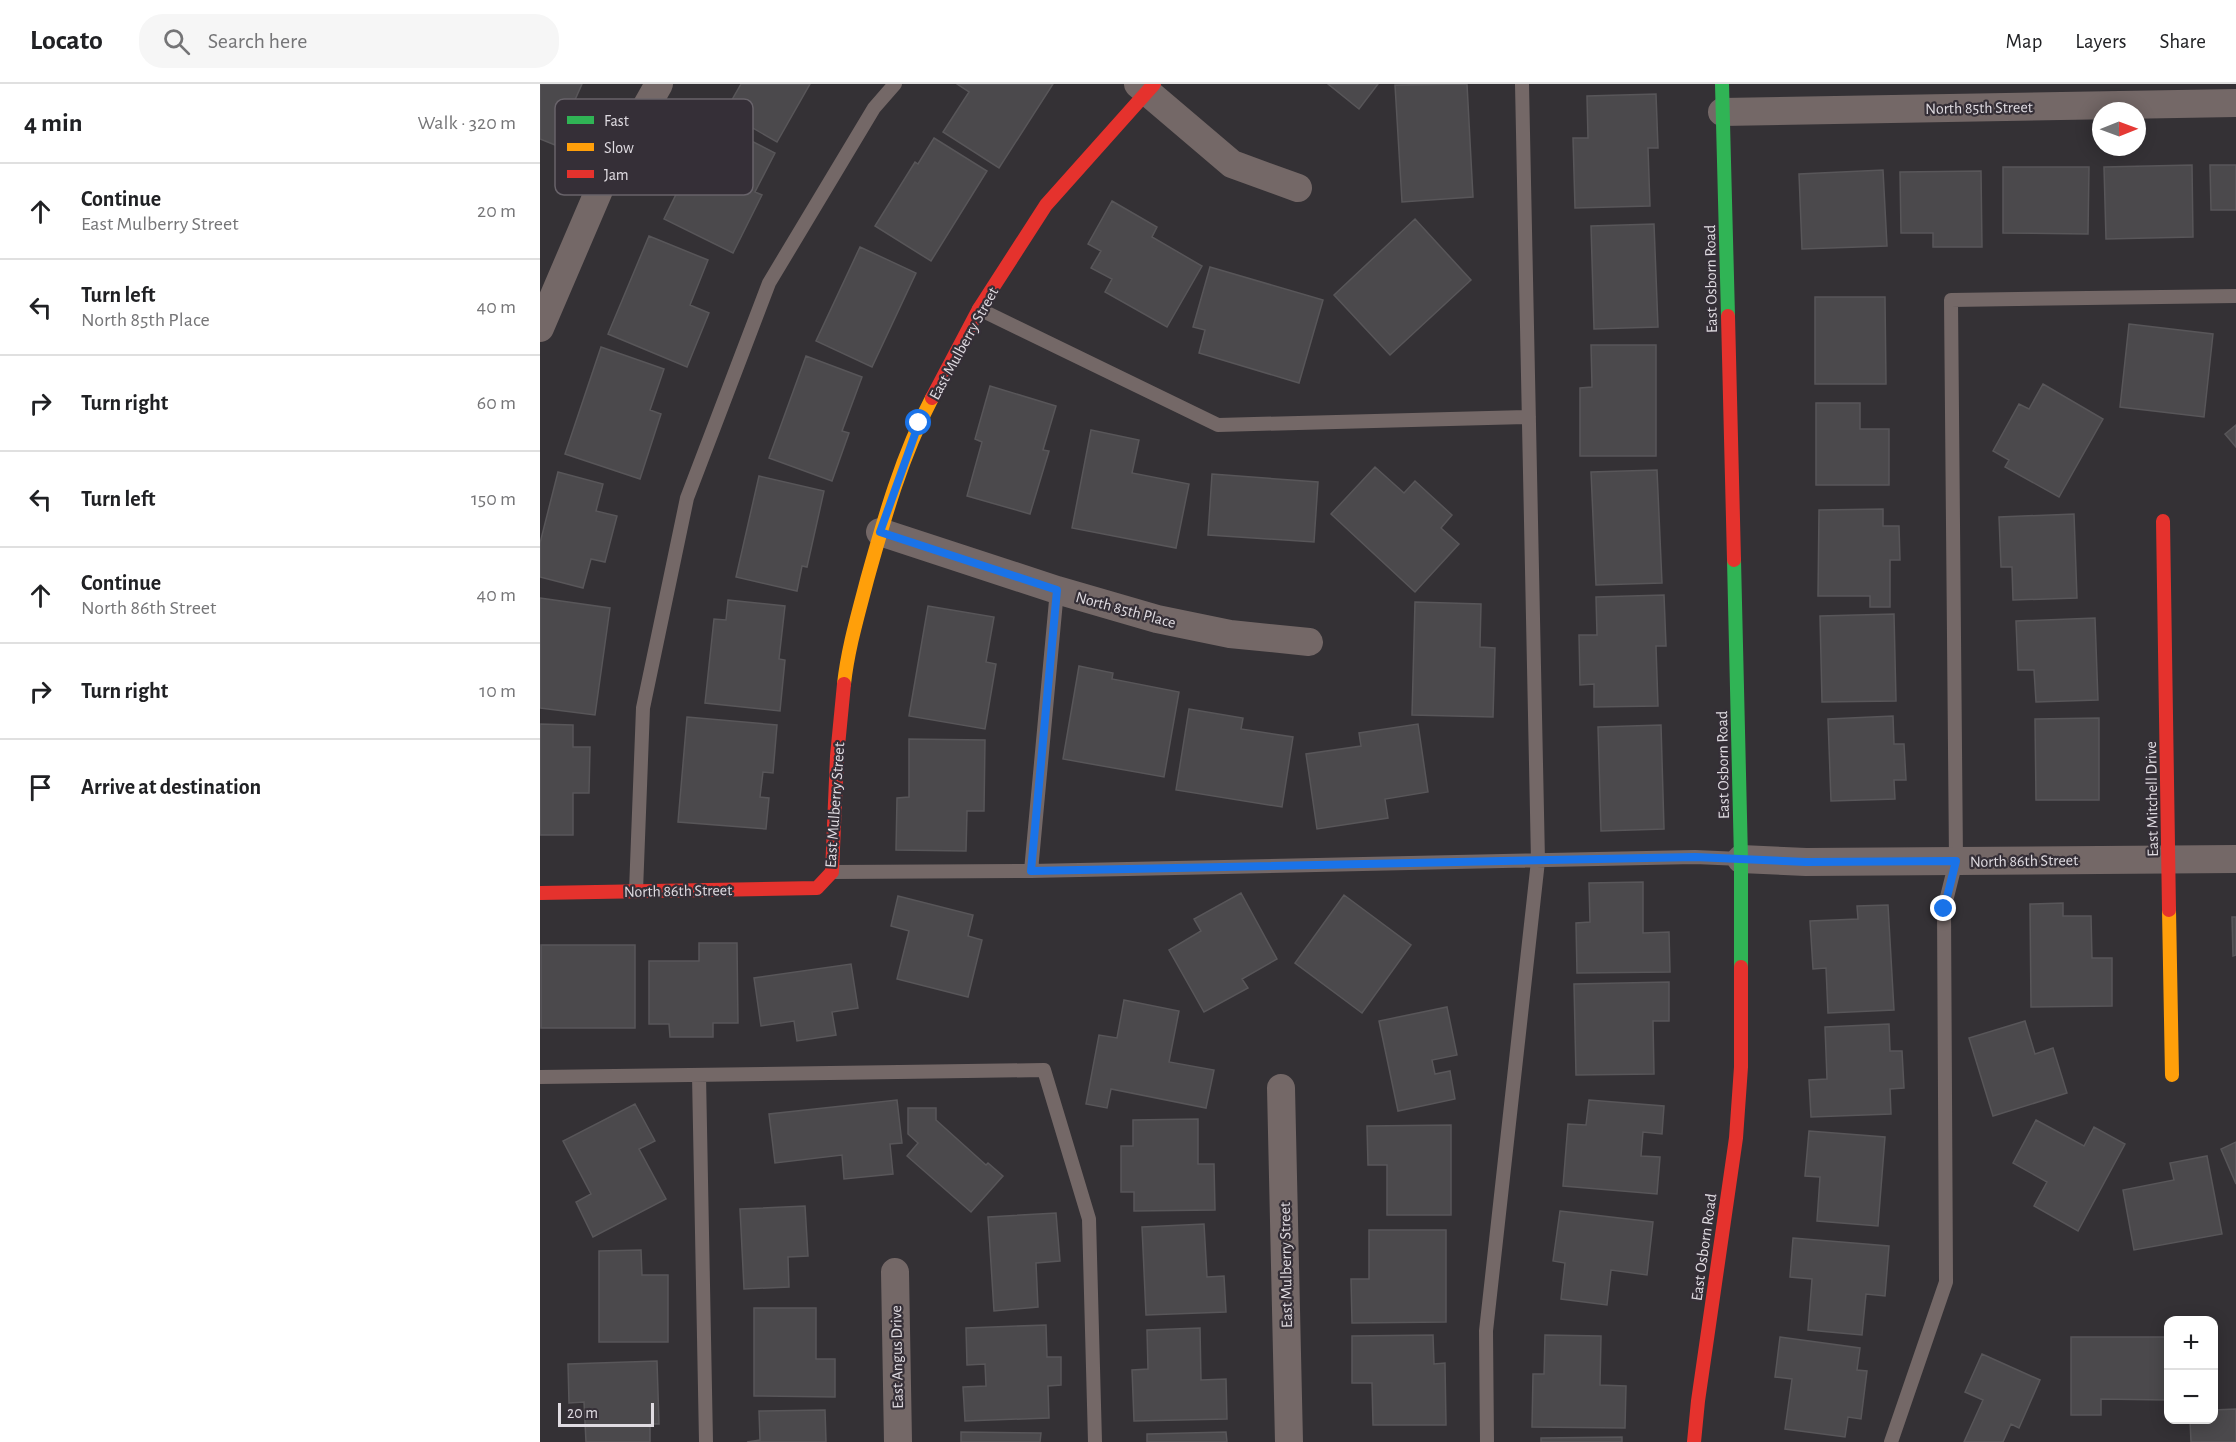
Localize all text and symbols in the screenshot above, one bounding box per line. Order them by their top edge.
search box [139,14,559,68]
icon: search [160,25,193,58]
text: Locato [30,27,103,55]
text: Search here [208,30,307,52]
text: Map [2006,31,2042,52]
text: Layers [2075,31,2126,52]
text: Share [2159,31,2206,52]
legend [555,99,753,195]
street label: North 85th Street [1925,99,2033,117]
north arrow [2092,102,2146,156]
text: 4 min [24,110,83,136]
text: Walk · 320 m [418,113,516,133]
text: Fast [604,113,629,129]
text: Slow [604,140,634,156]
text: Jam [604,167,629,183]
text: Continue [81,188,161,210]
icon: ahead [24,195,57,228]
text: 20 m [477,201,516,221]
text: East Mulberry Street [81,214,239,234]
street label: East Osborn Road [1702,225,1720,333]
text: Turn left [81,284,155,306]
street label: East Mulberry Street [926,284,1002,403]
icon: left [24,291,57,324]
text: 40 m [477,297,516,317]
text: North 85th Place [81,310,210,330]
icon: right [24,387,57,420]
text: Turn right [81,392,168,414]
text: 60 m [477,393,516,413]
route start [905,409,931,435]
icon: left [24,483,57,516]
text: Turn left [81,488,155,510]
text: 150 m [471,489,516,509]
text: Continue [81,572,161,594]
icon: ahead [24,579,57,612]
text: 40 m [477,585,516,605]
street label: North 85th Place [1074,589,1178,631]
text: North 86th Street [81,598,216,618]
icon: right [24,675,57,708]
text: Turn right [81,680,168,702]
text: 10 m [479,681,516,701]
street label: East Osborn Road [1714,711,1732,819]
street label: East Mitchell Drive [2143,741,2161,857]
street label: East Mulberry Street [823,742,848,869]
icon: arrive [24,771,57,804]
text: Arrive at destination [81,776,261,798]
street label: North 86th Street [1970,852,2078,870]
street label: North 86th Street [624,882,732,900]
route end [1930,895,1956,921]
street label: East Osborn Road [1689,1192,1719,1302]
street label: East Mulberry Street [1277,1202,1296,1328]
street label: East Angus Drive [888,1305,906,1409]
map controls [2164,1316,2218,1424]
button: + [2164,1316,2218,1370]
button: − [2164,1370,2218,1424]
scale bar [558,1400,654,1428]
text: 20 m [567,1405,598,1421]

